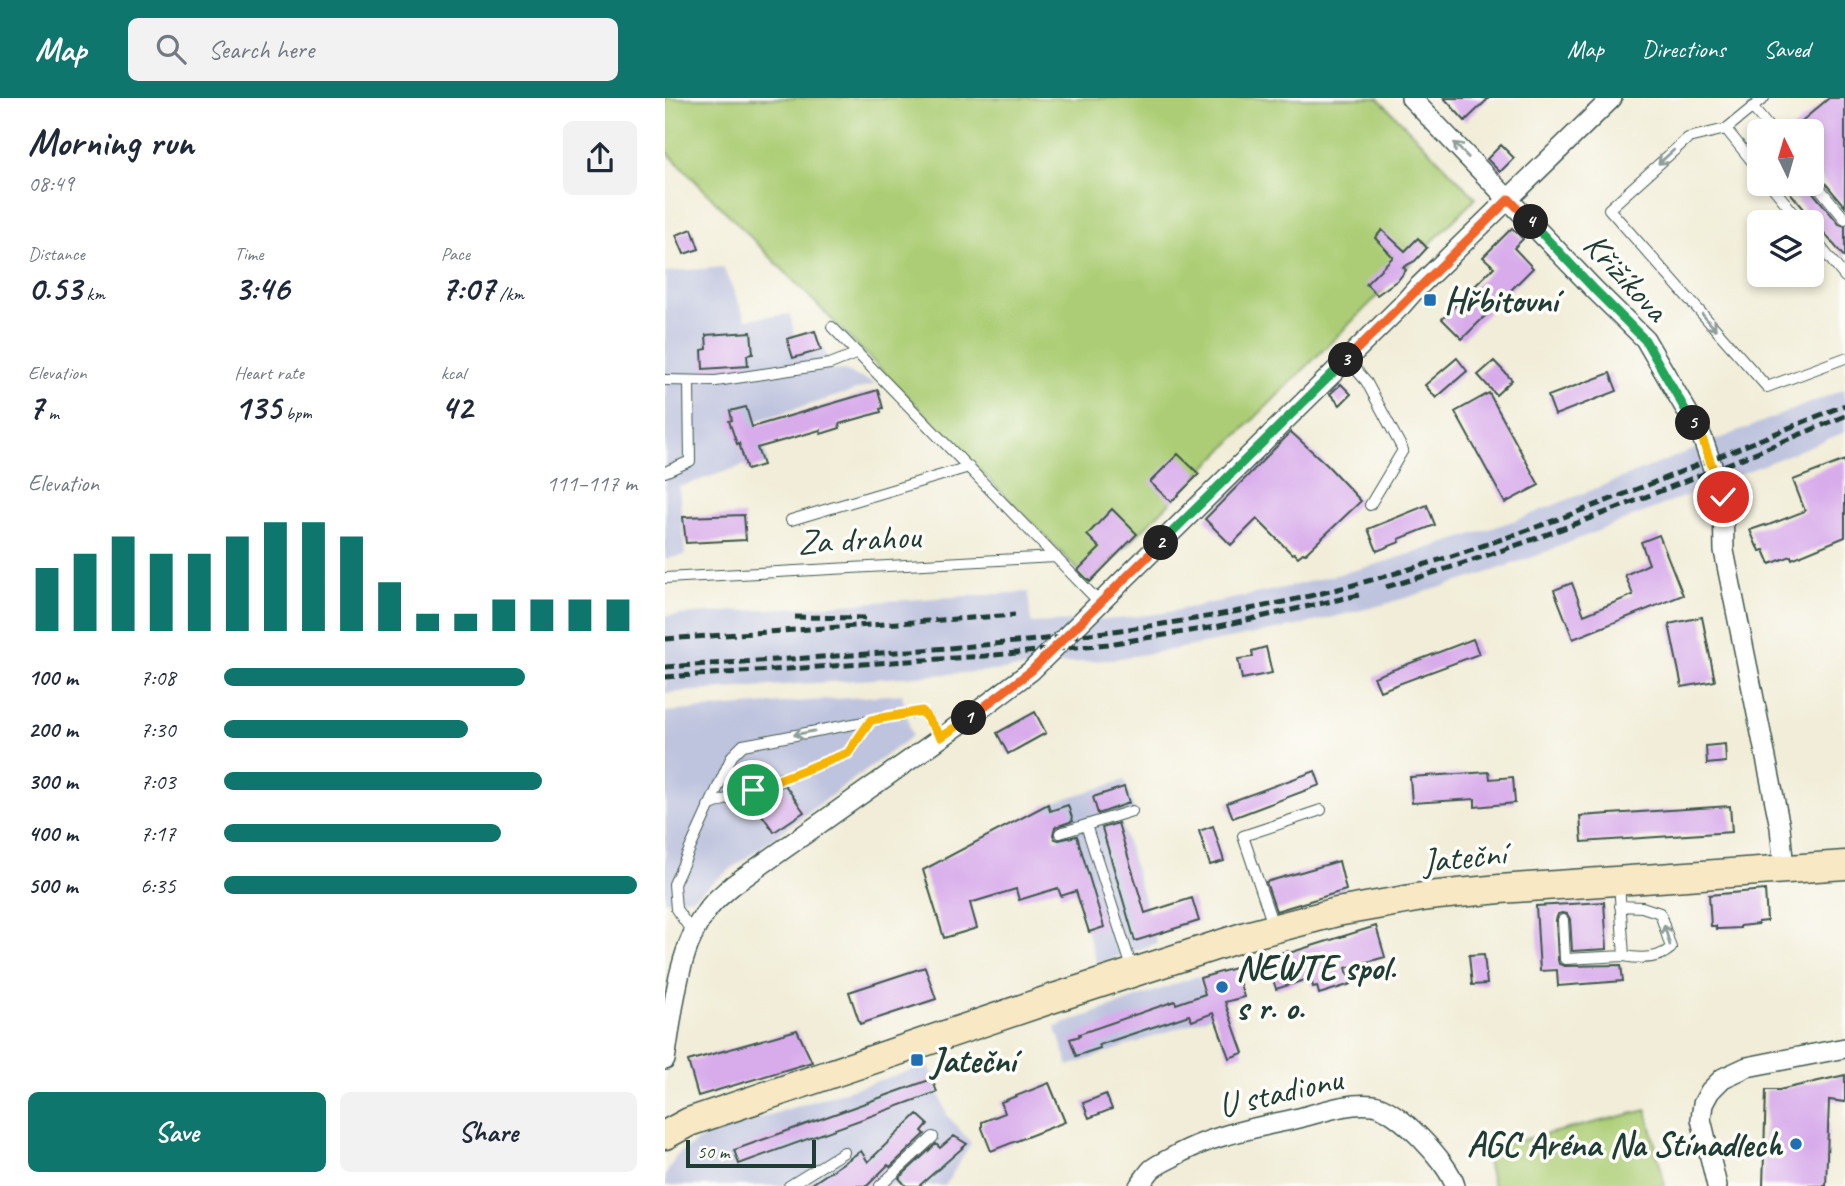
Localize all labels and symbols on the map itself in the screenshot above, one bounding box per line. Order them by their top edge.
north arrow [1747,119,1823,196]
one-way arrow [1453,142,1470,159]
one-way arrow [1658,149,1676,165]
pin: 4 [1513,204,1549,240]
street label: Křižíkova [1574,223,1680,332]
place label: Hřbitovní [1444,278,1565,323]
marker: Hřbitovní [1422,292,1438,308]
one-way arrow [1701,313,1717,331]
pin: 3 [1329,342,1363,378]
pin: 5 [1675,406,1711,440]
pin [1693,467,1753,527]
street label: Za drahou [796,513,924,565]
pin: 2 [1143,526,1179,560]
pin: 1 [951,700,987,736]
one-way arrow [793,727,816,740]
pin [723,760,783,820]
street label: Jateční [1418,830,1514,884]
one-way arrow [1660,924,1673,946]
place label: NEWTE spol. s r. o. [1236,945,1397,1030]
marker: NEWTE spol. s r. o. [1214,979,1230,995]
place label: Jateční [929,1038,1023,1083]
marker: Jateční [909,1052,925,1068]
street label: U stadionu [1214,1056,1348,1128]
place label: AGC Aréna Na Stínadlech [1467,1122,1784,1167]
marker: AGC Aréna Na Stínadlech [1788,1136,1804,1152]
scale bar [686,1137,815,1169]

